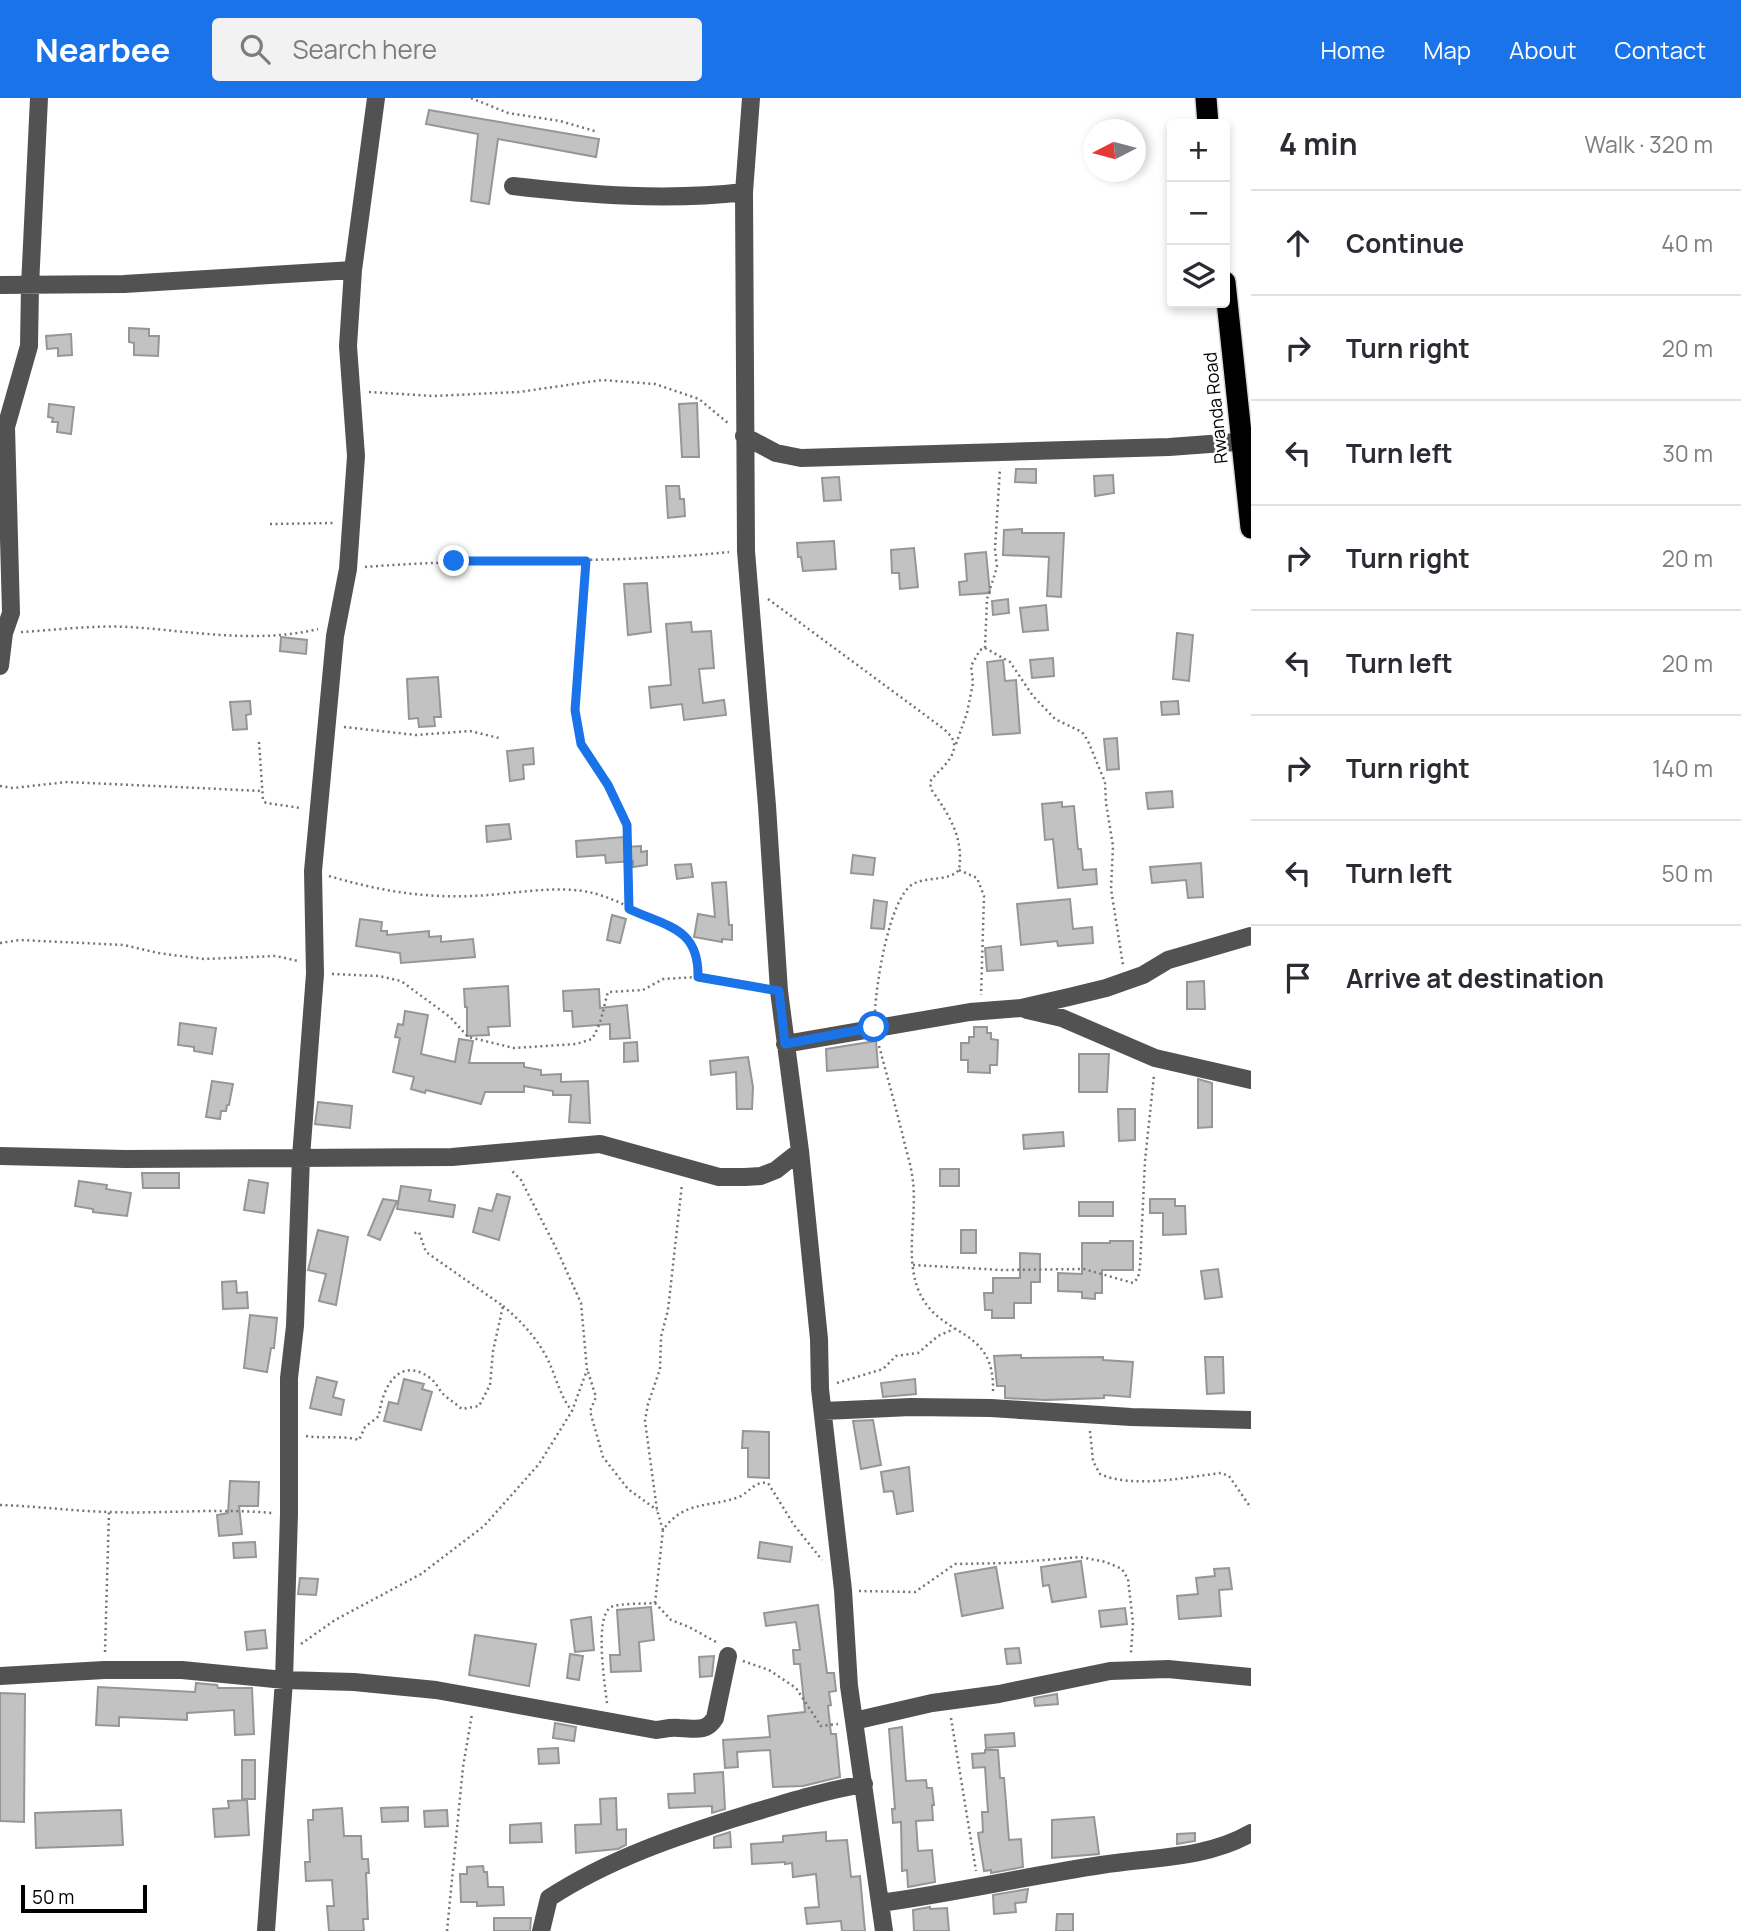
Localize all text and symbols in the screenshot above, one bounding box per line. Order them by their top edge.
search box [212,18,702,81]
text: Nearbee [35,27,170,72]
icon: search [236,30,274,68]
text: Search here [292,31,437,67]
text: Home [1320,33,1385,66]
text: Map [1423,33,1471,66]
text: About [1509,33,1577,66]
text: Contact [1615,33,1706,66]
north arrow [1083,119,1146,182]
map controls [1167,119,1230,308]
button: + [1167,119,1230,182]
text: 4 min [1279,123,1357,164]
text: Walk · 320 m [1585,128,1713,160]
button: − [1167,182,1230,245]
icon: ahead [1279,224,1317,262]
text: Continue [1346,225,1464,261]
text: 40 m [1661,227,1713,259]
button: layers [1167,245,1230,308]
icon: right [1279,329,1317,367]
text: Turn right [1346,330,1470,366]
text: 20 m [1662,332,1713,364]
street label: Rwanda Road [1197,351,1233,465]
icon: left [1279,434,1317,472]
text: Turn left [1346,435,1453,471]
text: 30 m [1662,437,1713,469]
icon: right [1279,539,1317,577]
text: Turn right [1346,540,1470,576]
text: 20 m [1662,542,1713,574]
route end [438,545,469,576]
icon: left [1279,644,1317,682]
text: Turn left [1346,645,1453,681]
text: 20 m [1662,647,1713,679]
icon: right [1279,749,1317,787]
text: Turn right [1346,750,1470,786]
text: 140 m [1652,752,1713,784]
icon: left [1279,854,1317,892]
text: Turn left [1346,855,1453,891]
text: 50 m [1662,857,1713,889]
icon: arrive [1279,959,1317,997]
text: Arrive at destination [1346,960,1604,996]
route start [858,1011,889,1042]
scale bar [21,1882,147,1914]
text: 50 m [32,1884,74,1910]

